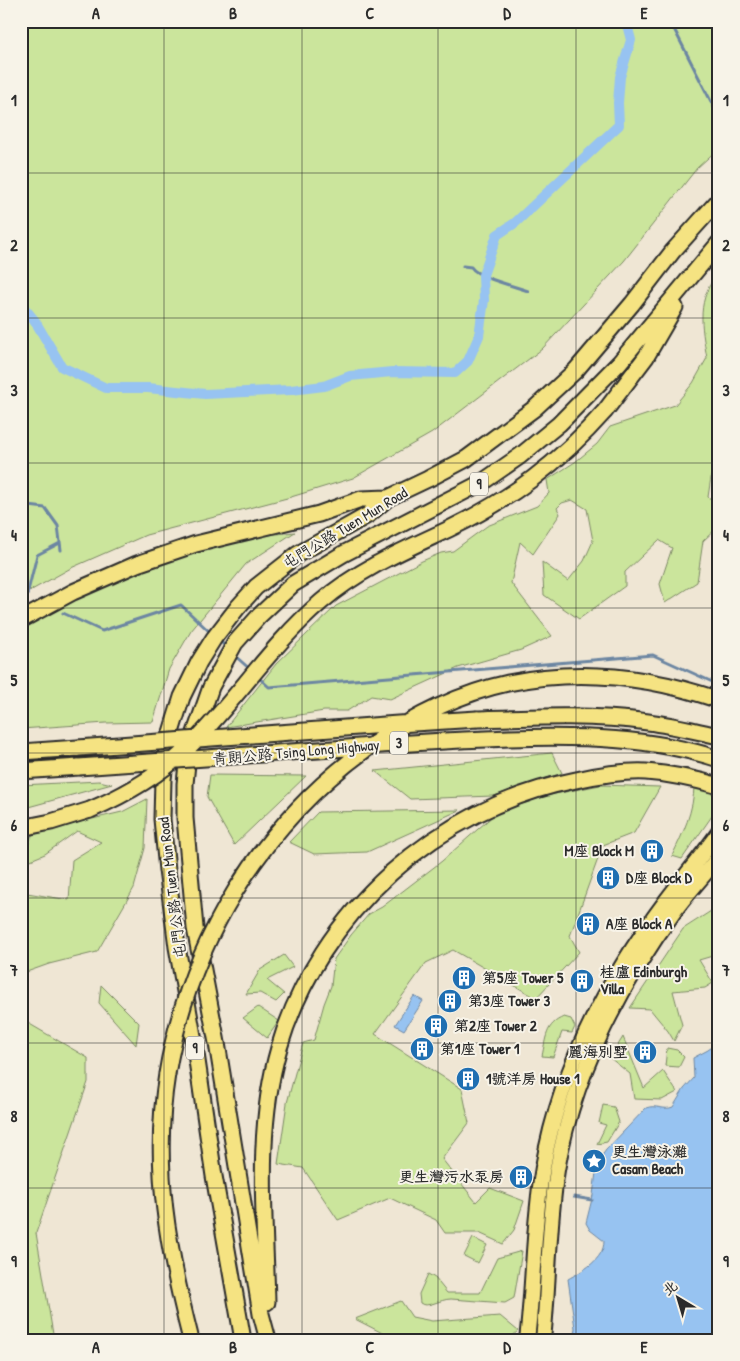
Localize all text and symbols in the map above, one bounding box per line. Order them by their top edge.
text: A [92,2,100,24]
text: B [229,2,237,24]
text: C [366,2,375,24]
text: D [503,2,511,24]
text: E [640,2,648,24]
text: 1 [11,89,17,111]
text: 1 [723,89,729,111]
text: 2 [10,234,18,256]
text: 2 [722,234,730,256]
text: 3 [10,379,18,401]
text: 3 [722,379,730,401]
road number: 9 [470,472,488,496]
street label: 屯門公路 Tuen Mun Road [278,482,411,573]
text: 4 [11,524,17,546]
text: 4 [723,524,729,546]
text: 5 [11,669,18,691]
text: 5 [723,669,730,691]
road number: 3 [390,731,408,754]
street label: 青朗公路 Tsing Long Highway [212,734,380,769]
text: 6 [11,814,18,836]
text: 6 [723,814,730,836]
street label: 屯門公路 Tuen Mun Road [152,816,191,960]
building icon: M座 Block M [639,838,665,864]
place label: M座 Block M [565,840,634,861]
building icon: D座 Block D [595,865,621,891]
place label: D座 Block D [626,867,693,888]
building icon: A座 Block A [575,911,601,937]
place label: A座 Block A [606,913,673,934]
text: 7 [9,959,18,981]
text: 7 [721,959,730,981]
place label: 桂盧 Edinburgh Villa [600,961,688,999]
building icon: 第5座 Tower 5 [451,965,477,991]
place label: 第5座 Tower 5 [482,967,564,988]
building icon: 桂盧 Edinburgh Villa [569,968,595,994]
building icon: 第3座 Tower 3 [437,988,463,1014]
place label: 第3座 Tower 3 [468,990,550,1011]
building icon: 第2座 Tower 2 [423,1013,449,1039]
place label: 第2座 Tower 2 [454,1015,538,1036]
road number: 9 [186,1036,204,1060]
building icon: 第1座 Tower 1 [409,1036,435,1062]
place label: 第1座 Tower 1 [440,1038,520,1059]
building icon: 麗海別墅 [632,1039,658,1065]
place label: 麗海別墅 [568,1041,628,1062]
building icon: 1號洋房 House 1 [455,1066,481,1092]
place label: 1號洋房 House 1 [486,1068,580,1089]
text: 8 [11,1105,18,1127]
text: 8 [723,1105,730,1127]
place label: 更生灣泳灘 Casam Beach [612,1141,687,1179]
place icon: 更生灣泳灘 Casam Beach [581,1148,607,1174]
building icon: 更生灣污水泵房 [508,1164,534,1190]
place label: 更生灣污水泵房 [399,1166,504,1187]
text: 9 [11,1250,17,1272]
text: 9 [723,1250,729,1272]
north arrow [652,1274,702,1324]
text: 北 [658,1276,681,1299]
text: A [92,1336,100,1358]
text: B [229,1336,237,1358]
text: C [366,1336,375,1358]
text: D [503,1336,511,1358]
text: E [640,1336,648,1358]

